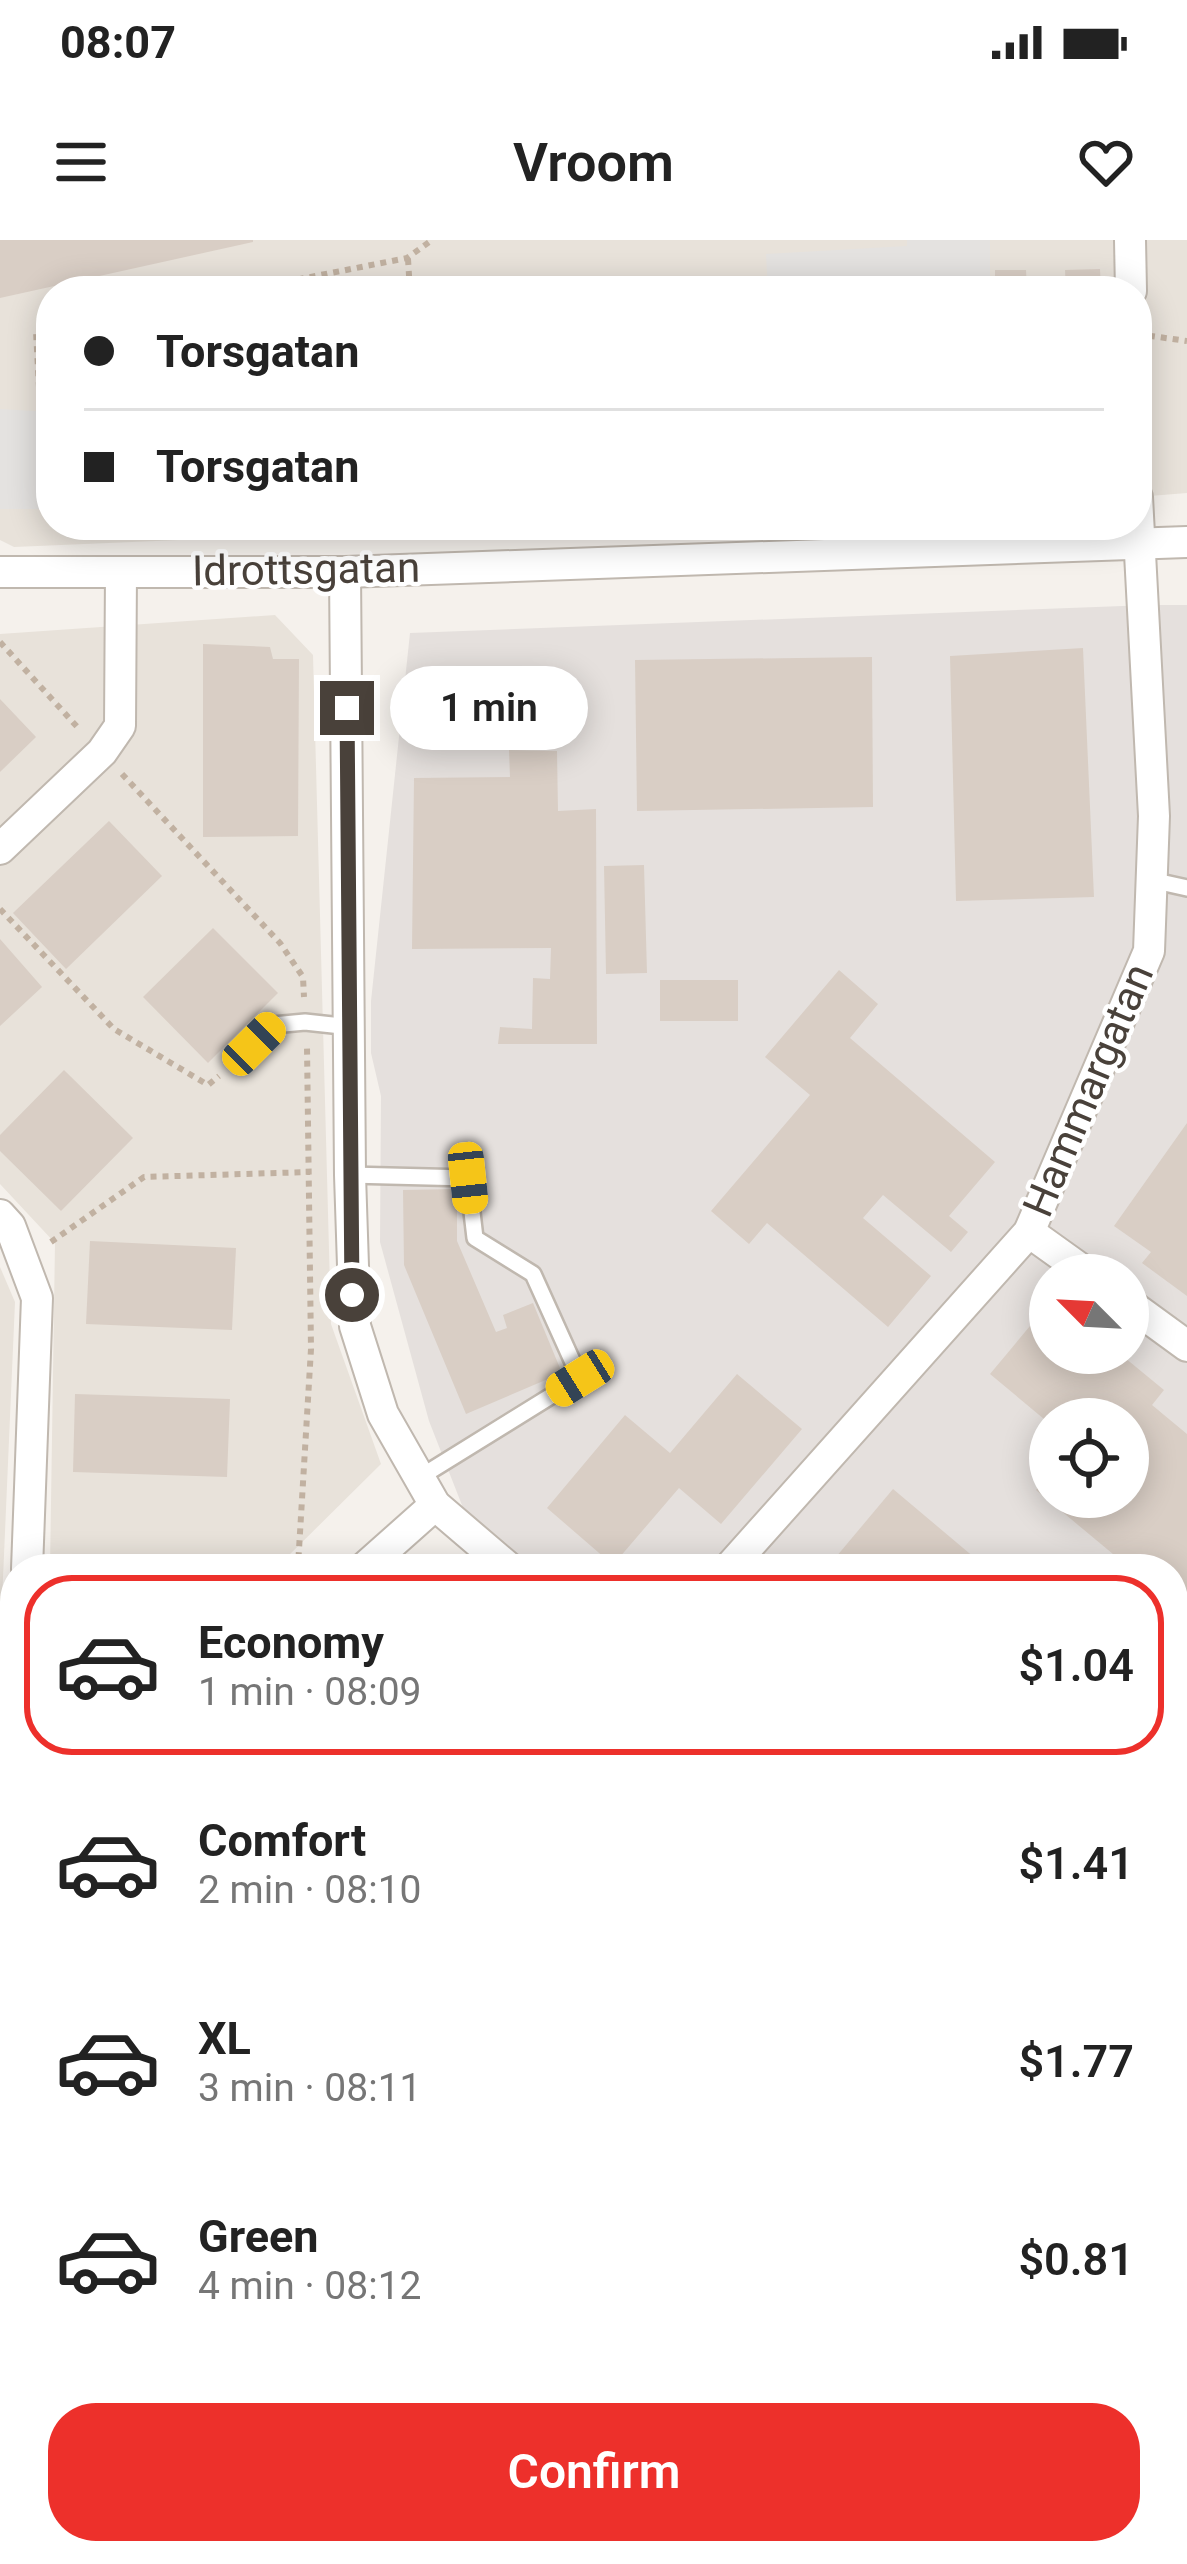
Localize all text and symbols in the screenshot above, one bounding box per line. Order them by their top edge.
text: 08:07 [60,16,176,69]
icon: menu [48,129,114,195]
icon: heart [1073,129,1139,195]
text: Vroom [513,131,674,194]
text: Torsgatan [156,325,359,378]
text: Torsgatan [156,440,359,493]
street label: Idrottsgatan [191,543,421,595]
callout: 1 min [389,666,587,750]
route end [320,681,374,735]
text: 1 min [440,685,538,731]
street label: Hammargatan [1013,956,1163,1224]
car [216,1006,292,1082]
car [446,1140,490,1216]
north arrow [1029,1254,1149,1374]
map controls [1029,1254,1149,1518]
route start [325,1268,379,1322]
car [540,1344,620,1412]
button: locate [1029,1398,1149,1518]
icon: car [54,1611,162,1719]
text: Economy [198,1616,384,1669]
text: $1.04 [1018,1639,1134,1692]
text: 1 min · 08:09 [198,1669,421,1715]
icon: car [54,1809,162,1917]
text: Comfort [198,1814,366,1867]
text: $1.41 [1018,1837,1134,1890]
text: 2 min · 08:10 [198,1867,421,1913]
icon: car [54,2007,162,2115]
text: XL [198,2012,251,2065]
text: $1.77 [1018,2035,1134,2088]
text: 3 min · 08:11 [198,2065,421,2111]
icon: car [54,2205,162,2313]
text: Green [198,2210,319,2263]
text: $0.81 [1018,2233,1134,2286]
text: 4 min · 08:12 [198,2263,421,2309]
button: Confirm [48,2403,1140,2541]

